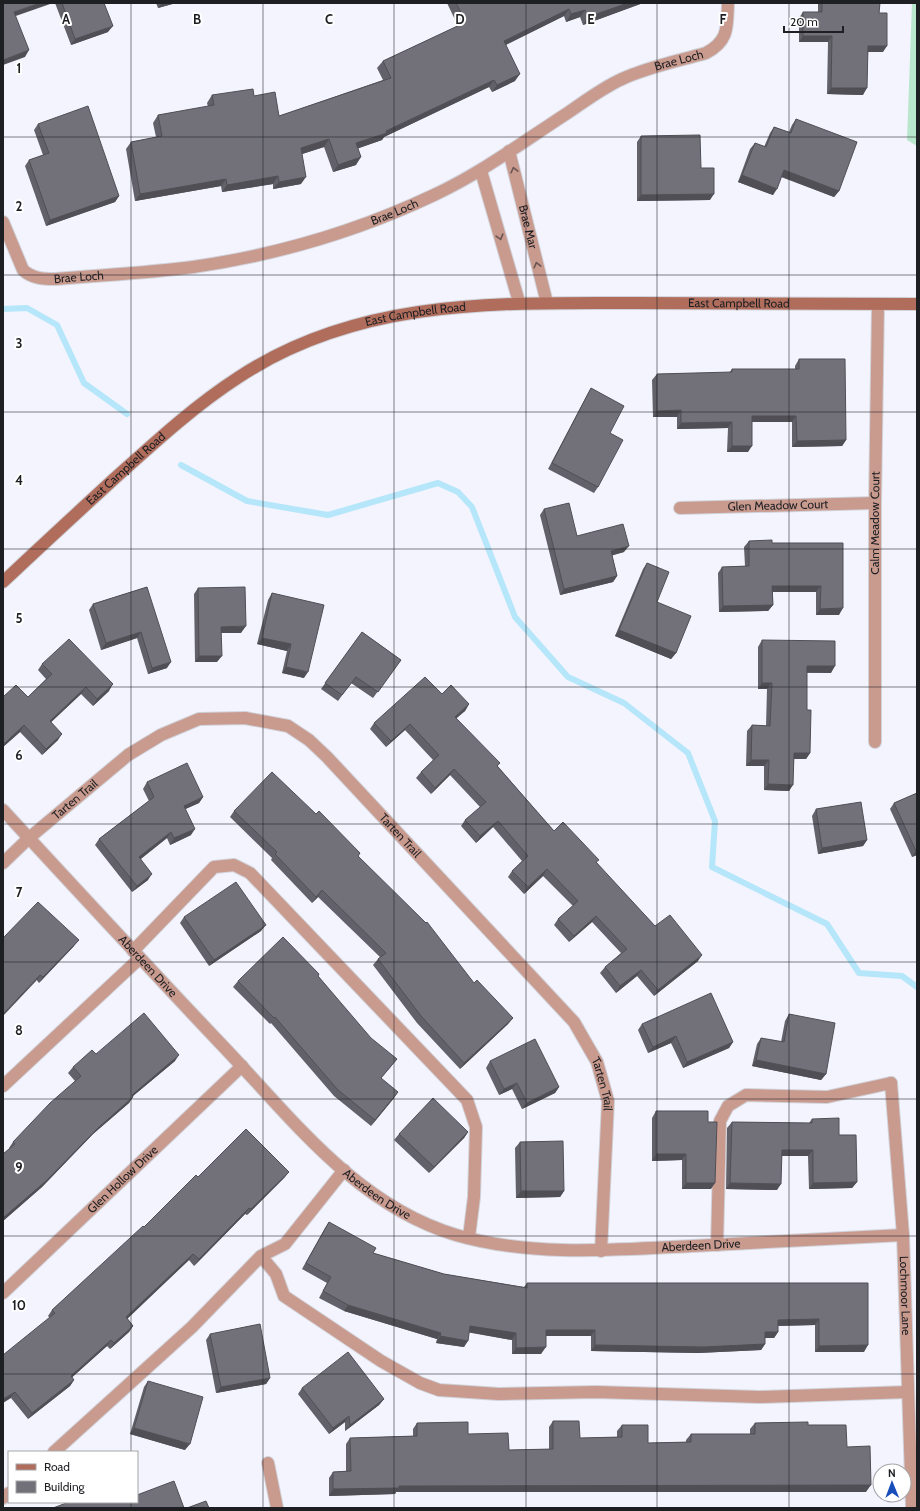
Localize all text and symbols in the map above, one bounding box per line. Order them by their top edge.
scale bar [784,8,843,34]
text: A [62,11,71,27]
text: B [193,11,201,27]
text: C [325,11,333,27]
text: D [455,11,465,27]
text: E [587,11,595,27]
text: F [720,11,727,27]
text: 20 m [790,14,818,29]
street label: Brae Loch [652,46,705,74]
text: 1 [17,60,21,76]
one-way arrow [510,167,518,173]
street label: Brae Loch [368,195,420,228]
text: 2 [16,198,23,214]
street label: Brae Mar [516,203,541,250]
one-way arrow [495,234,504,241]
one-way arrow [534,261,542,268]
street label: Brae Loch [53,267,104,286]
street label: East Campbell Road [688,295,790,311]
street label: East Campbell Road [363,299,466,329]
text: 3 [15,335,23,351]
street label: East Campbell Road [83,429,168,508]
street label: Calm Meadow Court [867,471,882,575]
text: 4 [15,472,23,488]
street label: Glen Meadow Court [728,496,828,514]
text: 5 [16,610,23,626]
text: 6 [15,747,23,763]
street label: Tarten Trail [49,776,101,823]
street label: Tarten Trail [376,810,425,860]
text: 7 [16,884,23,900]
street label: Aberdeen Drive [116,932,181,1000]
text: 8 [15,1022,23,1038]
street label: Tarten Trail [589,1054,616,1111]
street label: Glen Hollow Drive [84,1142,161,1216]
text: 9 [15,1159,23,1175]
street label: Aberdeen Drive [340,1165,413,1222]
street label: Aberdeen Drive [661,1235,741,1255]
street label: Lochmoor Lane [897,1256,914,1335]
text: 10 [12,1297,26,1313]
legend [8,1451,138,1503]
text: Road [44,1459,70,1474]
north arrow [872,1463,912,1503]
text: N [888,1466,896,1480]
text: Building [44,1479,86,1494]

